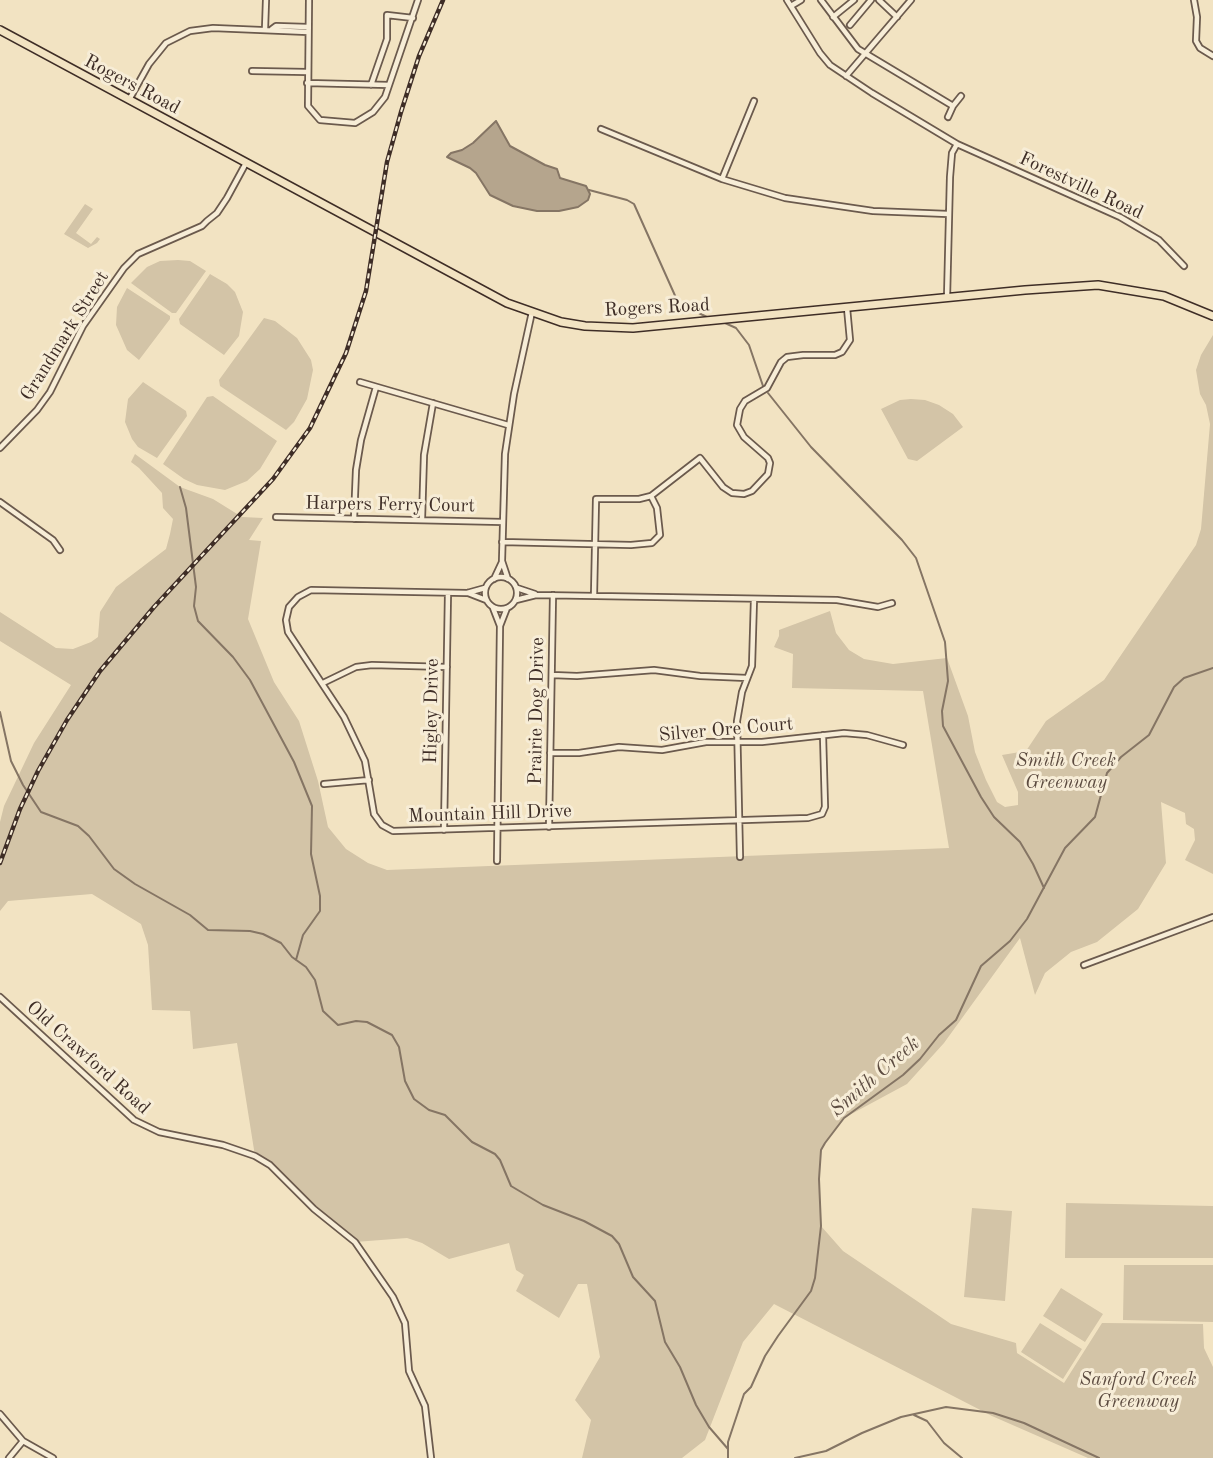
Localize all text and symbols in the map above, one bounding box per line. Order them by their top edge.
street label: Rogers Road [80,50,184,120]
street label: Forestville Road [1015,147,1147,225]
street label: Grandmark Street [16,267,114,405]
street label: Rogers Road [604,294,710,322]
street label: Harpers Ferry Court [305,492,475,518]
street label: Prairie Dog Drive [524,637,550,785]
street label: Higley Drive [420,658,444,764]
street label: Silver Ore Court [658,713,794,747]
park label: Smith Creek Greenway [1016,750,1116,794]
street label: Mountain Hill Drive [408,800,572,828]
street label: Old Crawford Road [21,996,155,1120]
water label: Smith Creek [825,1031,925,1123]
park label: Sanford Creek Greenway [1079,1369,1197,1413]

